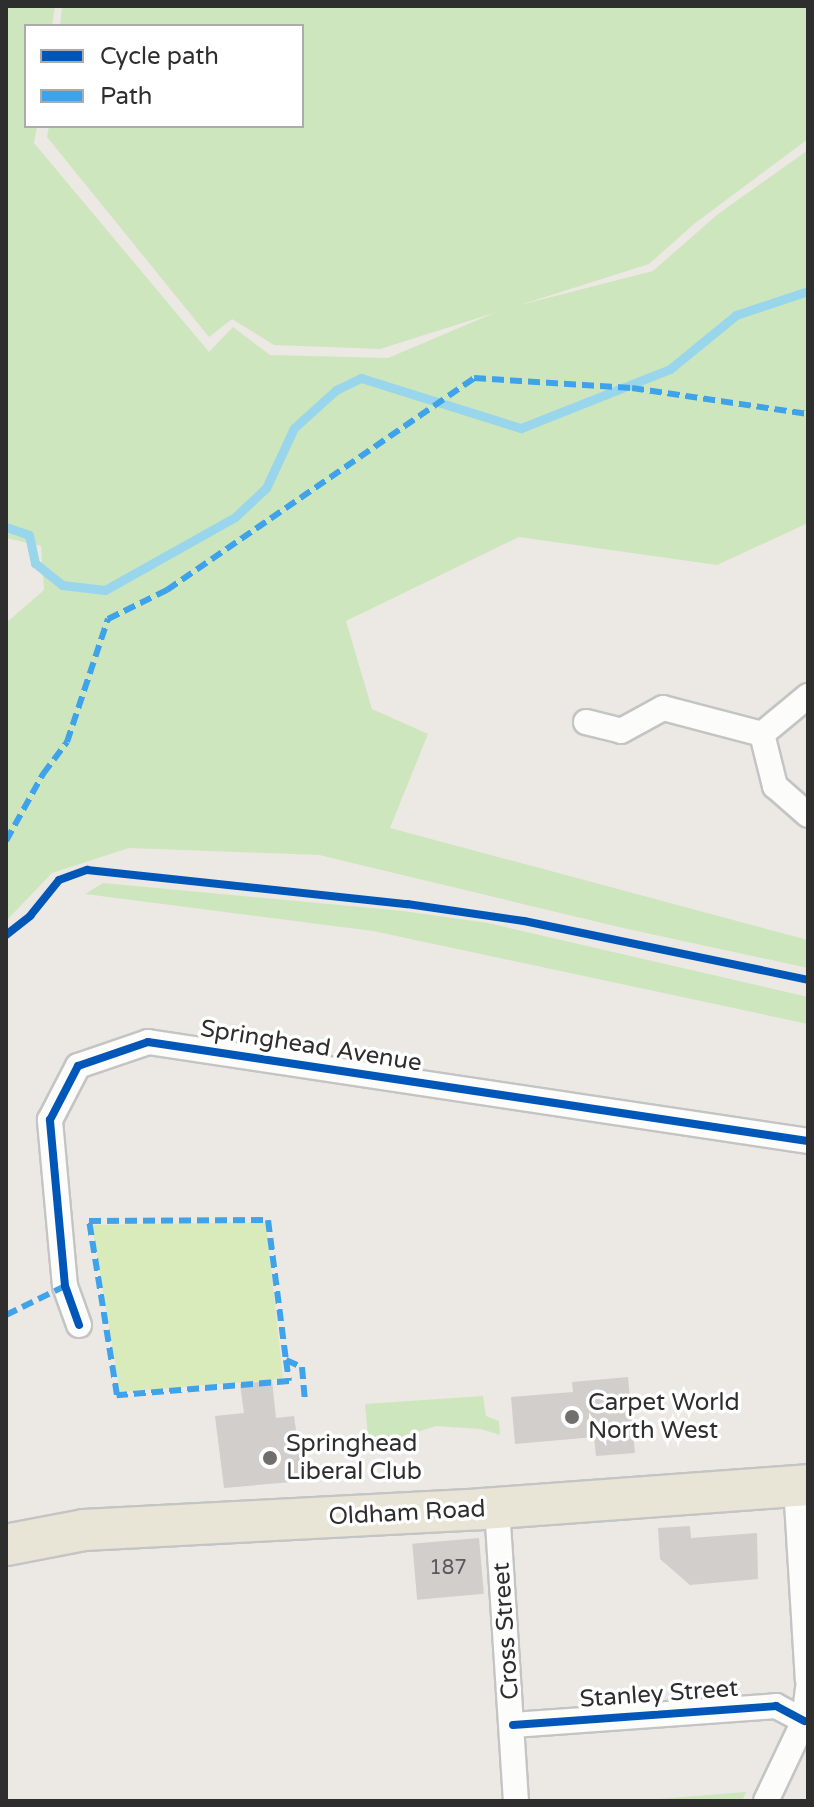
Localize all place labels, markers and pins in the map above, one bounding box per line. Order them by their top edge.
place label: Carpet World North West [588,1389,740,1445]
marker: Carpet World North West [563,1408,581,1426]
place label: Springhead Liberal Club [286,1430,422,1486]
marker: Springhead Liberal Club [261,1449,279,1467]

